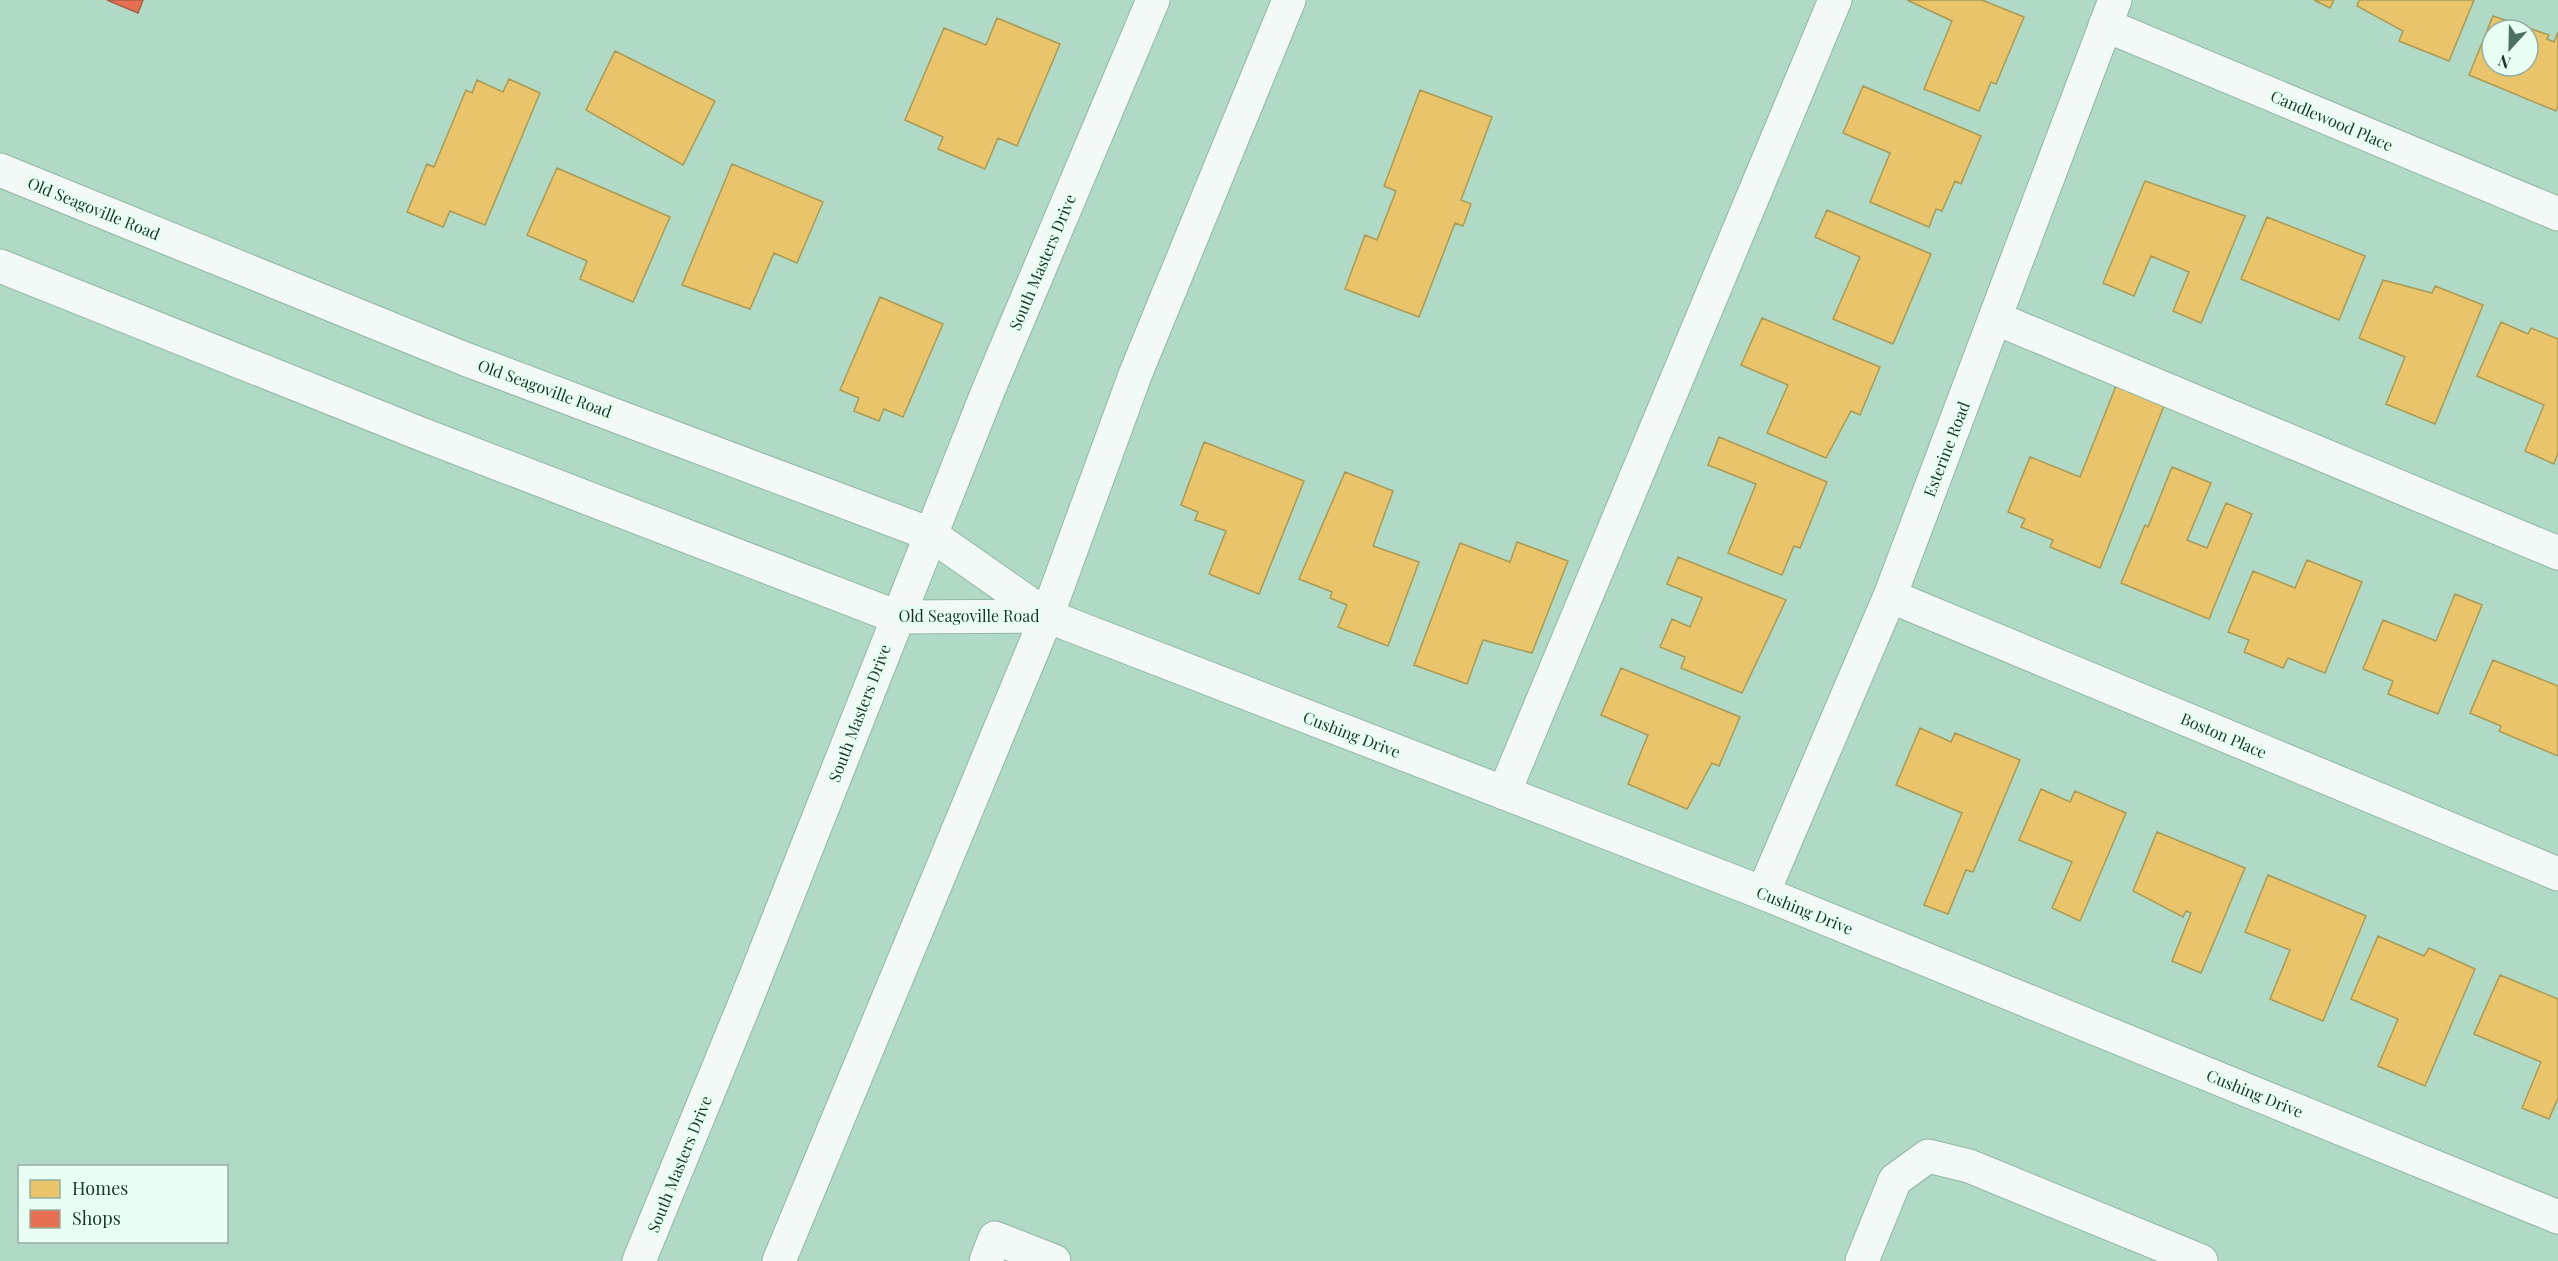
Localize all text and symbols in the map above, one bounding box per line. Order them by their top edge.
north arrow [2480,18,2540,78]
text: N [2494,50,2513,74]
street label: Candlewood Place [2268,85,2396,155]
street label: Old Seagoville Road [25,172,163,244]
street label: South Masters Drive [1004,191,1080,333]
street label: Old Seagoville Road [475,354,615,422]
street label: Esterine Road [1918,398,1974,500]
street label: Old Seagoville Road [898,605,1040,626]
street label: South Masters Drive [823,641,895,785]
street label: Cushing Drive [1300,706,1404,762]
street label: Boston Place [2178,707,2270,763]
street label: Cushing Drive [1754,881,1856,939]
street label: Cushing Drive [2204,1064,2306,1122]
street label: South Masters Drive [642,1092,716,1236]
legend [18,1165,228,1243]
text: Homes [72,1176,128,1200]
text: Shops [72,1206,121,1230]

